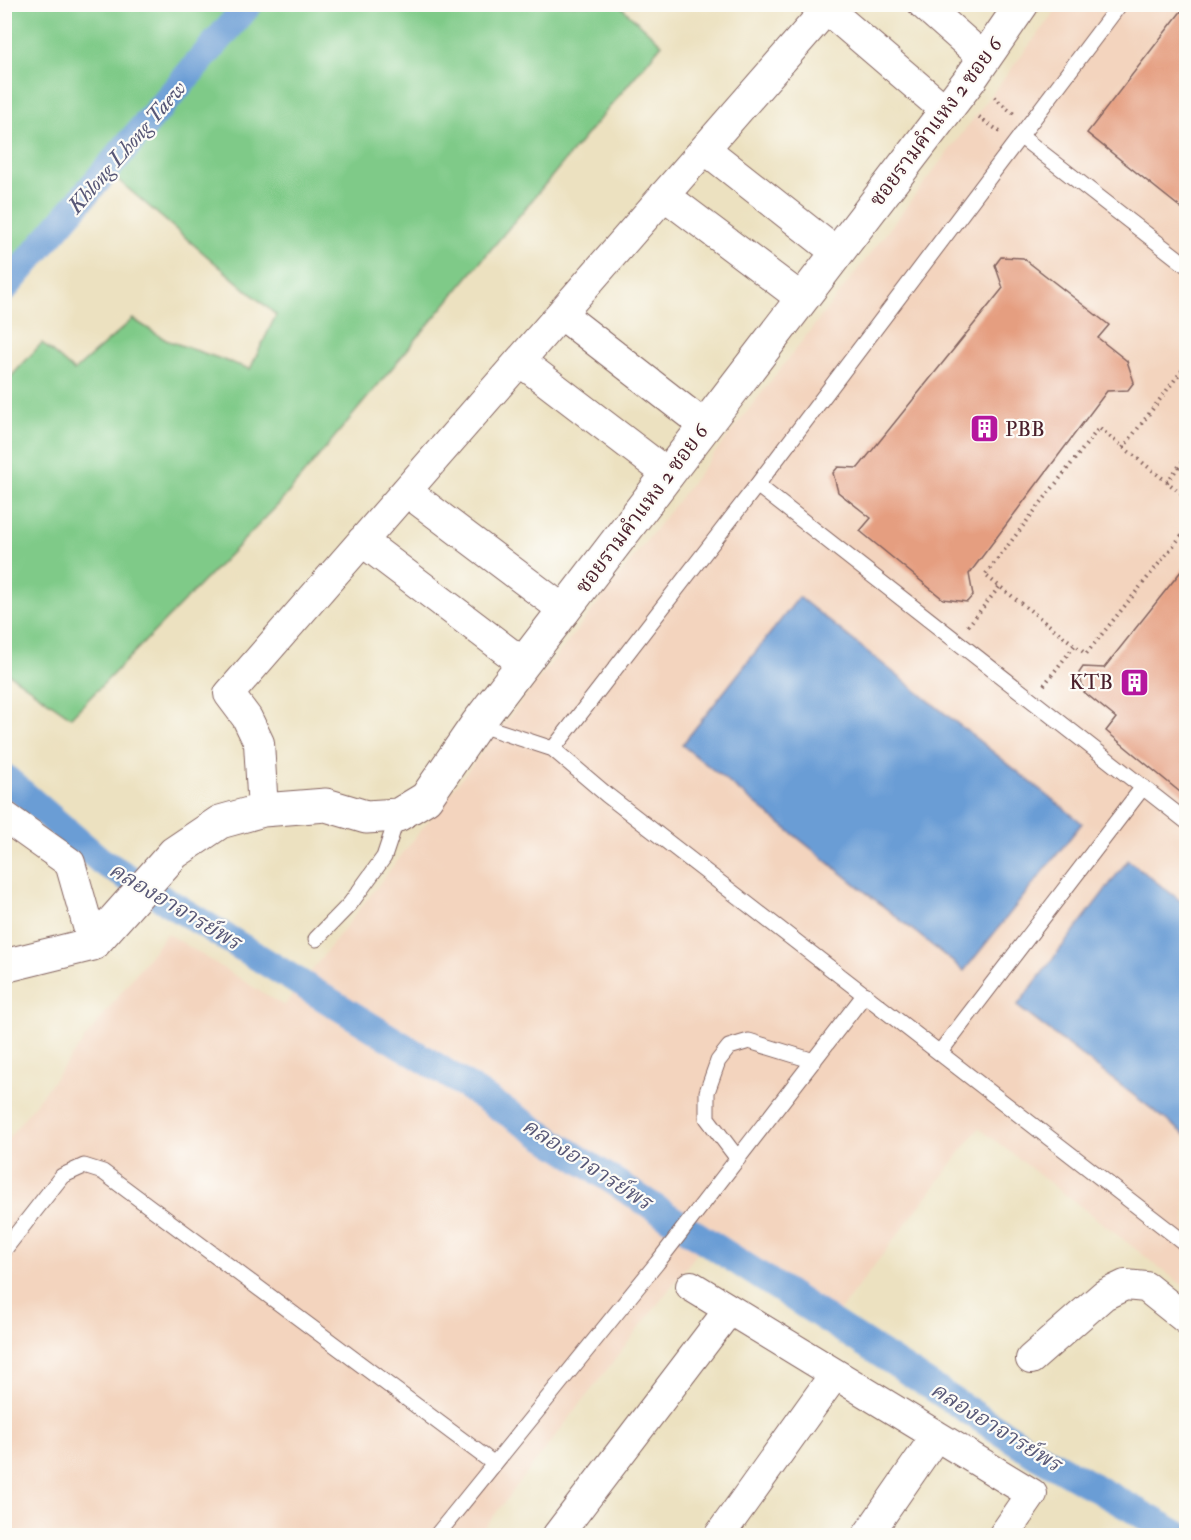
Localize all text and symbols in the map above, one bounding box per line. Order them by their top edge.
street label: ซอยรามคำแหง 2 ซอย 6 [864,31,1009,212]
water label: Khlong Lhong Taew [61,75,192,220]
building icon: PBB [968,413,1000,445]
place label: PBB [1005,416,1045,443]
street label: ซอยรามคำแหง 2 ซอย 6 [570,418,715,599]
building icon: KTB [1118,666,1150,698]
place label: KTB [1069,669,1113,696]
water label: คลองอาจารย์พร [104,856,248,957]
water label: คลองอาจารย์พร [517,1112,659,1217]
water label: คลองอาจารย์พร [925,1376,1068,1479]

